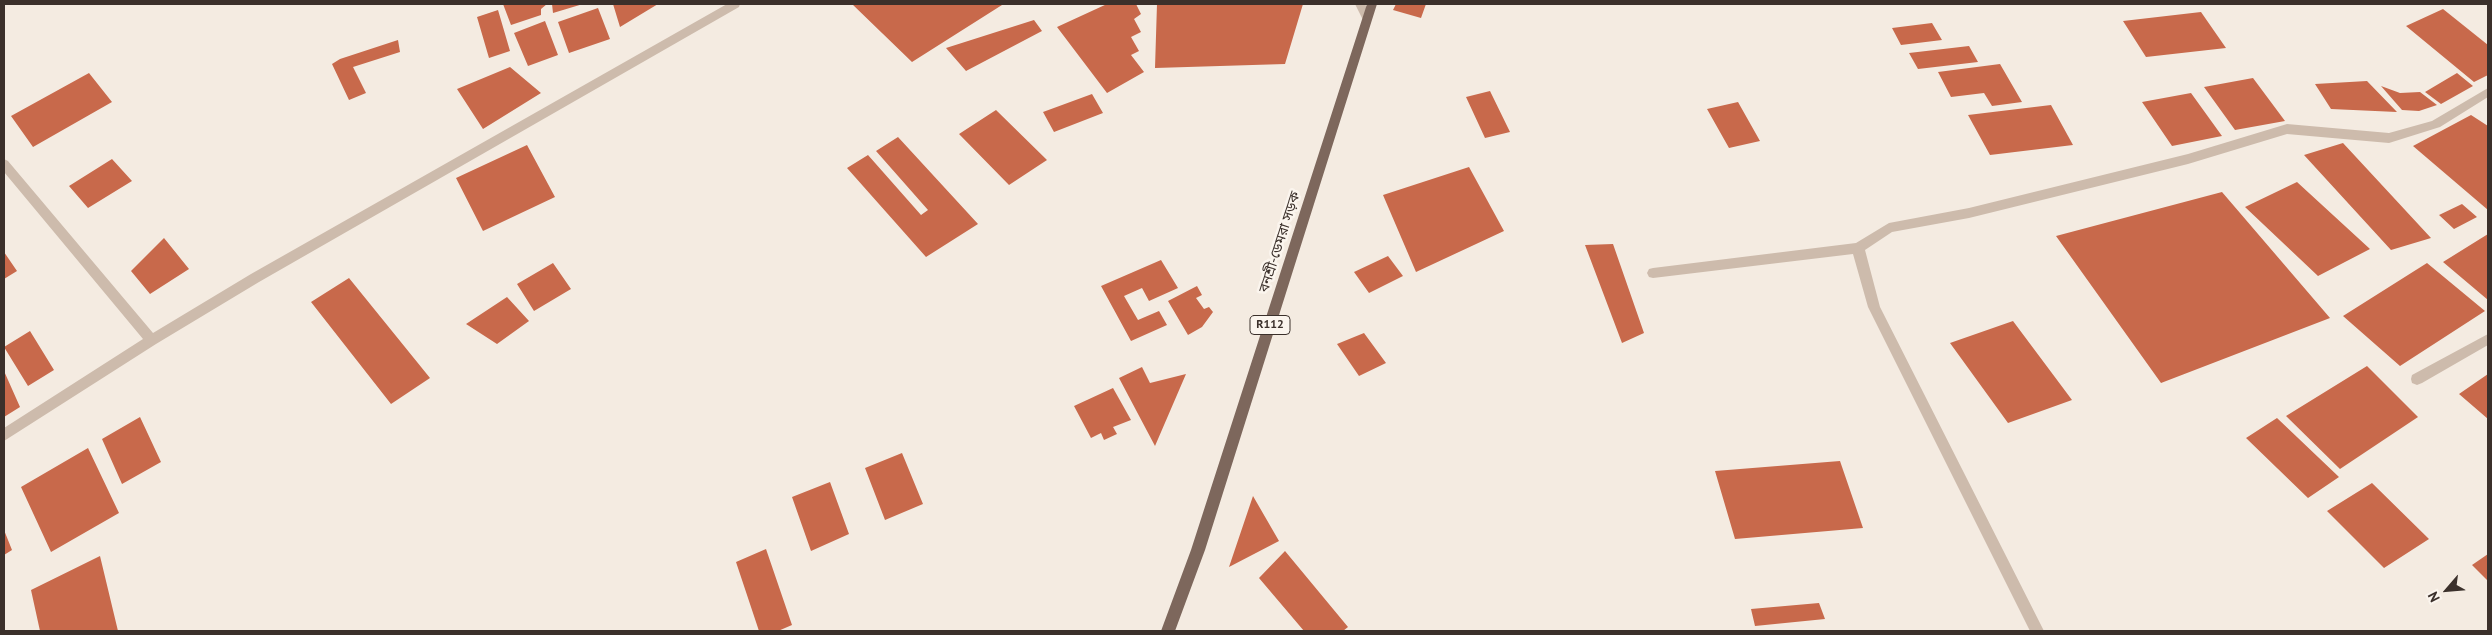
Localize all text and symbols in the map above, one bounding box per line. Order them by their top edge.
street label: বনশ্রী-ডেমরা সড়ক [1256,189,1304,295]
road number: R112 [1250,316,1290,334]
north arrow [2422,565,2472,615]
text: N [2424,589,2444,605]

